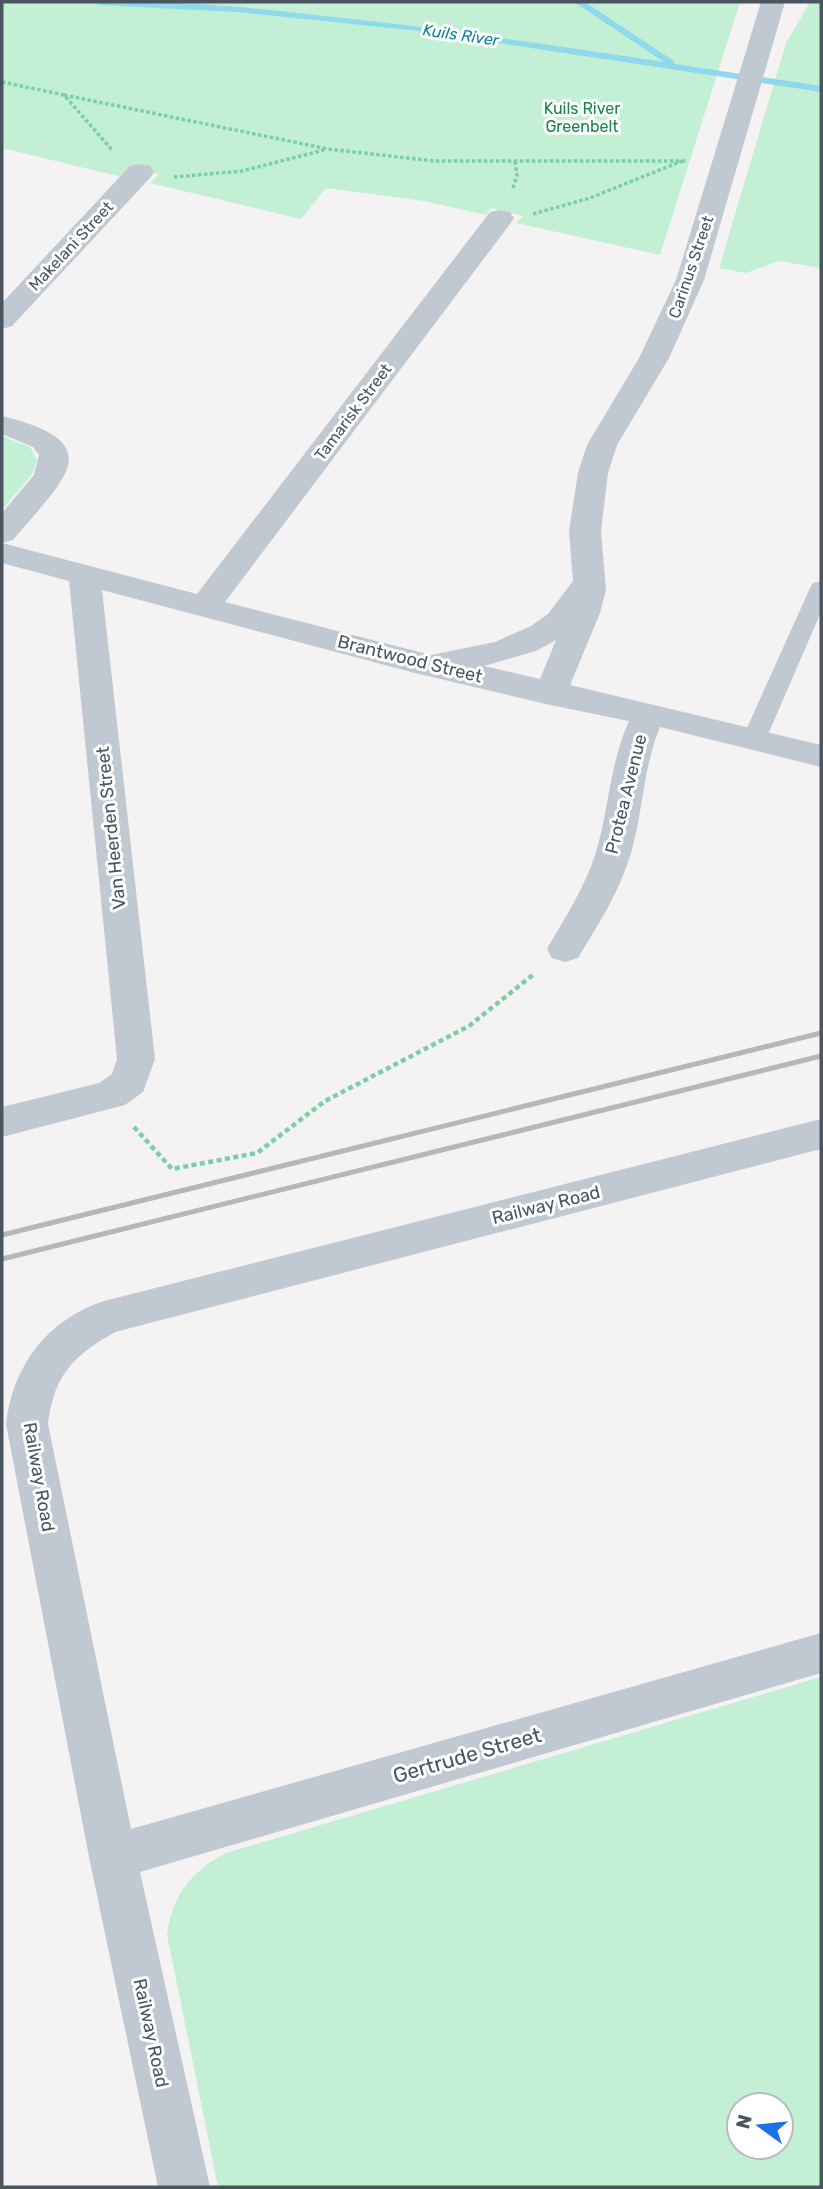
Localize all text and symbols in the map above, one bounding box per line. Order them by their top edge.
water label: Kuils River [422,20,501,50]
park label: Kuils River Greenbelt [544,99,620,136]
street label: Makelani Street [25,198,117,294]
street label: Carinus Street [665,213,717,321]
street label: Tamarisk Street [310,360,396,464]
street label: Brantwood Street [335,630,485,688]
street label: Protea Avenue [601,732,651,856]
street label: Van Heerden Street [91,745,131,911]
street label: Railway Road [490,1181,602,1229]
street label: Railway Road [19,1420,59,1534]
street label: Gertrude Street [390,1722,544,1788]
street label: Railway Road [129,1976,173,2090]
north arrow [725,2091,795,2161]
text: N [731,2112,757,2131]

